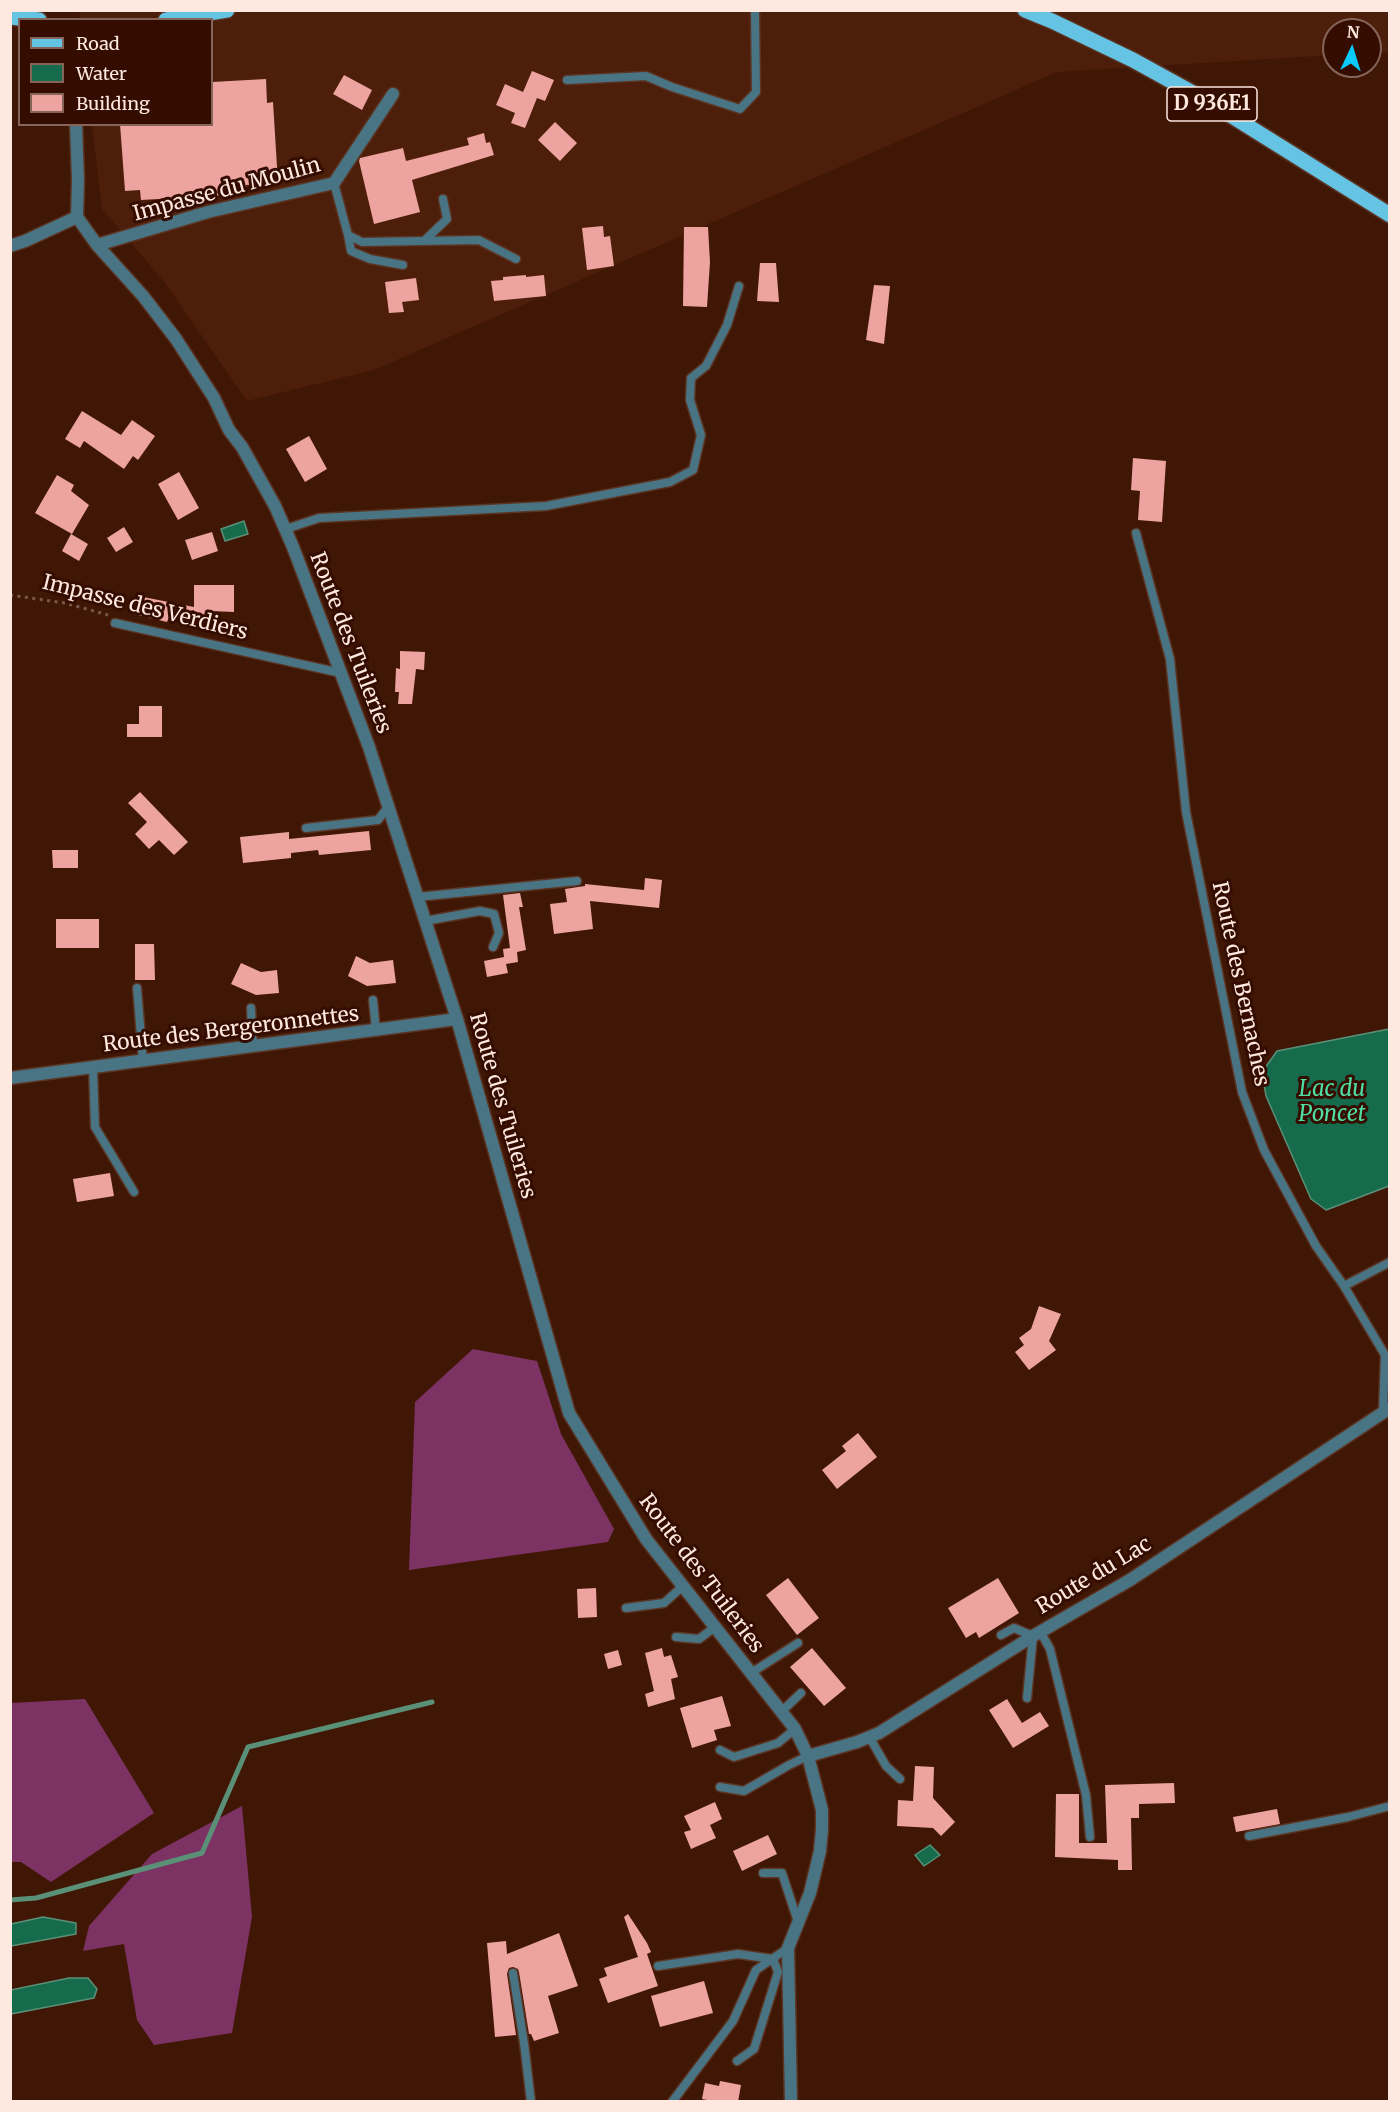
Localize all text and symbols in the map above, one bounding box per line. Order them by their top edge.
legend [18,18,213,126]
north arrow [1322,18,1382,78]
text: N [1346,22,1360,42]
text: Road [76,32,120,55]
text: Water [76,62,127,85]
road number: D 936E1 [1167,87,1257,121]
text: Building [76,92,150,115]
street label: Impasse du Moulin [131,153,323,227]
street label: Route des Tuileries [304,549,396,737]
street label: Impasse des Verdiers [40,570,250,646]
street label: Route des Bernaches [1206,879,1274,1089]
street label: Route des Bergeronnettes [101,1002,361,1058]
street label: Route des Tuileries [463,1010,541,1202]
water label: Lac du Poncet [1299,1077,1365,1128]
street label: Route des Tuileries [633,1490,769,1658]
street label: Route du Lac [1032,1532,1156,1620]

